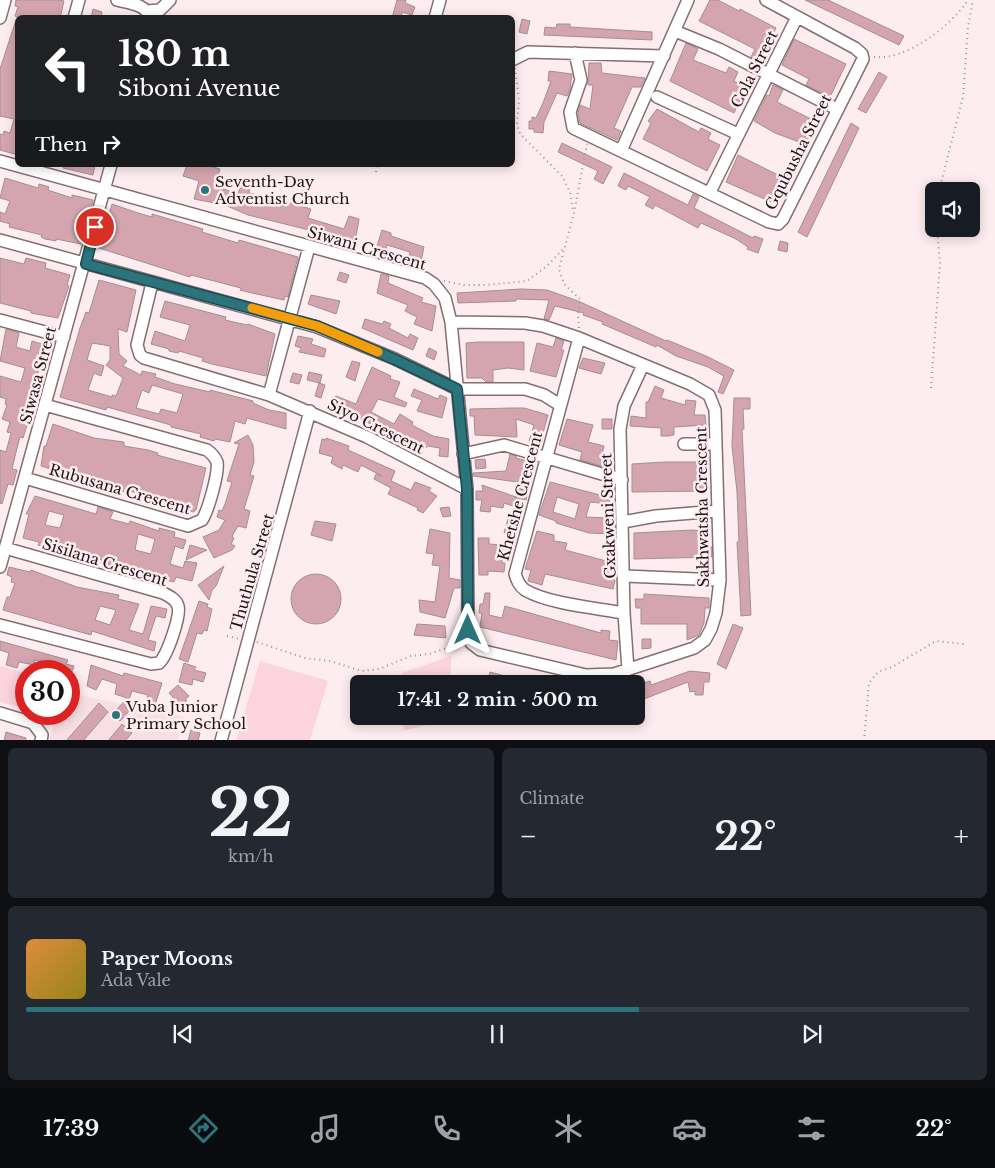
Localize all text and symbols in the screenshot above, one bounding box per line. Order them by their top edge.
street label: Cola Street [726,27,782,111]
text: 180 m [118,32,230,75]
icon: left [35,35,100,100]
text: Siboni Avenue [118,75,280,102]
street label: Gqubusha Street [761,91,836,213]
icon: right [97,130,125,158]
text: Then [35,133,87,156]
place label: Seventh-Day Adventist Church [214,172,349,208]
map controls [925,182,980,237]
button: sound [925,182,980,237]
marker: Seventh-Day Adventist Church [199,184,211,196]
pin [74,206,116,248]
icon: arrive [81,213,109,241]
street label: Siwani Crescent [306,222,429,274]
street label: Siwasa Street [16,324,60,426]
street label: Siyo Crescent [325,394,428,458]
street label: Sakhwatsha Crescent [691,426,713,587]
street label: Khetshe Crescent [494,429,547,563]
street label: Gxakweni Street [596,453,620,579]
street label: Rubusana Crescent [47,460,193,518]
street label: Thuthula Street [226,511,278,633]
street label: Sisilana Crescent [40,534,170,590]
position arrow [441,603,493,655]
speed limit sign: 30 [15,660,80,725]
text: 17:41 · 2 min · 500 m [397,688,598,711]
place label: Vuba Junior Primary School [125,697,246,733]
marker: Vuba Junior Primary School [110,709,122,721]
text: 22 [208,773,293,854]
text: Climate [520,788,584,808]
text: 22° [714,813,777,860]
text: − [520,819,537,854]
text: + [954,819,969,854]
text: km/h [228,846,273,866]
text: Paper Moons [101,947,233,970]
text: Ada Vale [101,970,171,990]
icon: previous [169,1020,197,1048]
icon: pause [483,1020,511,1048]
icon: next [798,1020,826,1048]
icon: directions [186,1111,221,1146]
icon: music [308,1111,343,1146]
icon: phone [429,1111,464,1146]
icon: climate [551,1111,586,1146]
icon: car [672,1111,707,1146]
icon: filters [794,1111,829,1146]
text: 17:39 [43,1115,99,1142]
text: 22° [916,1115,952,1142]

